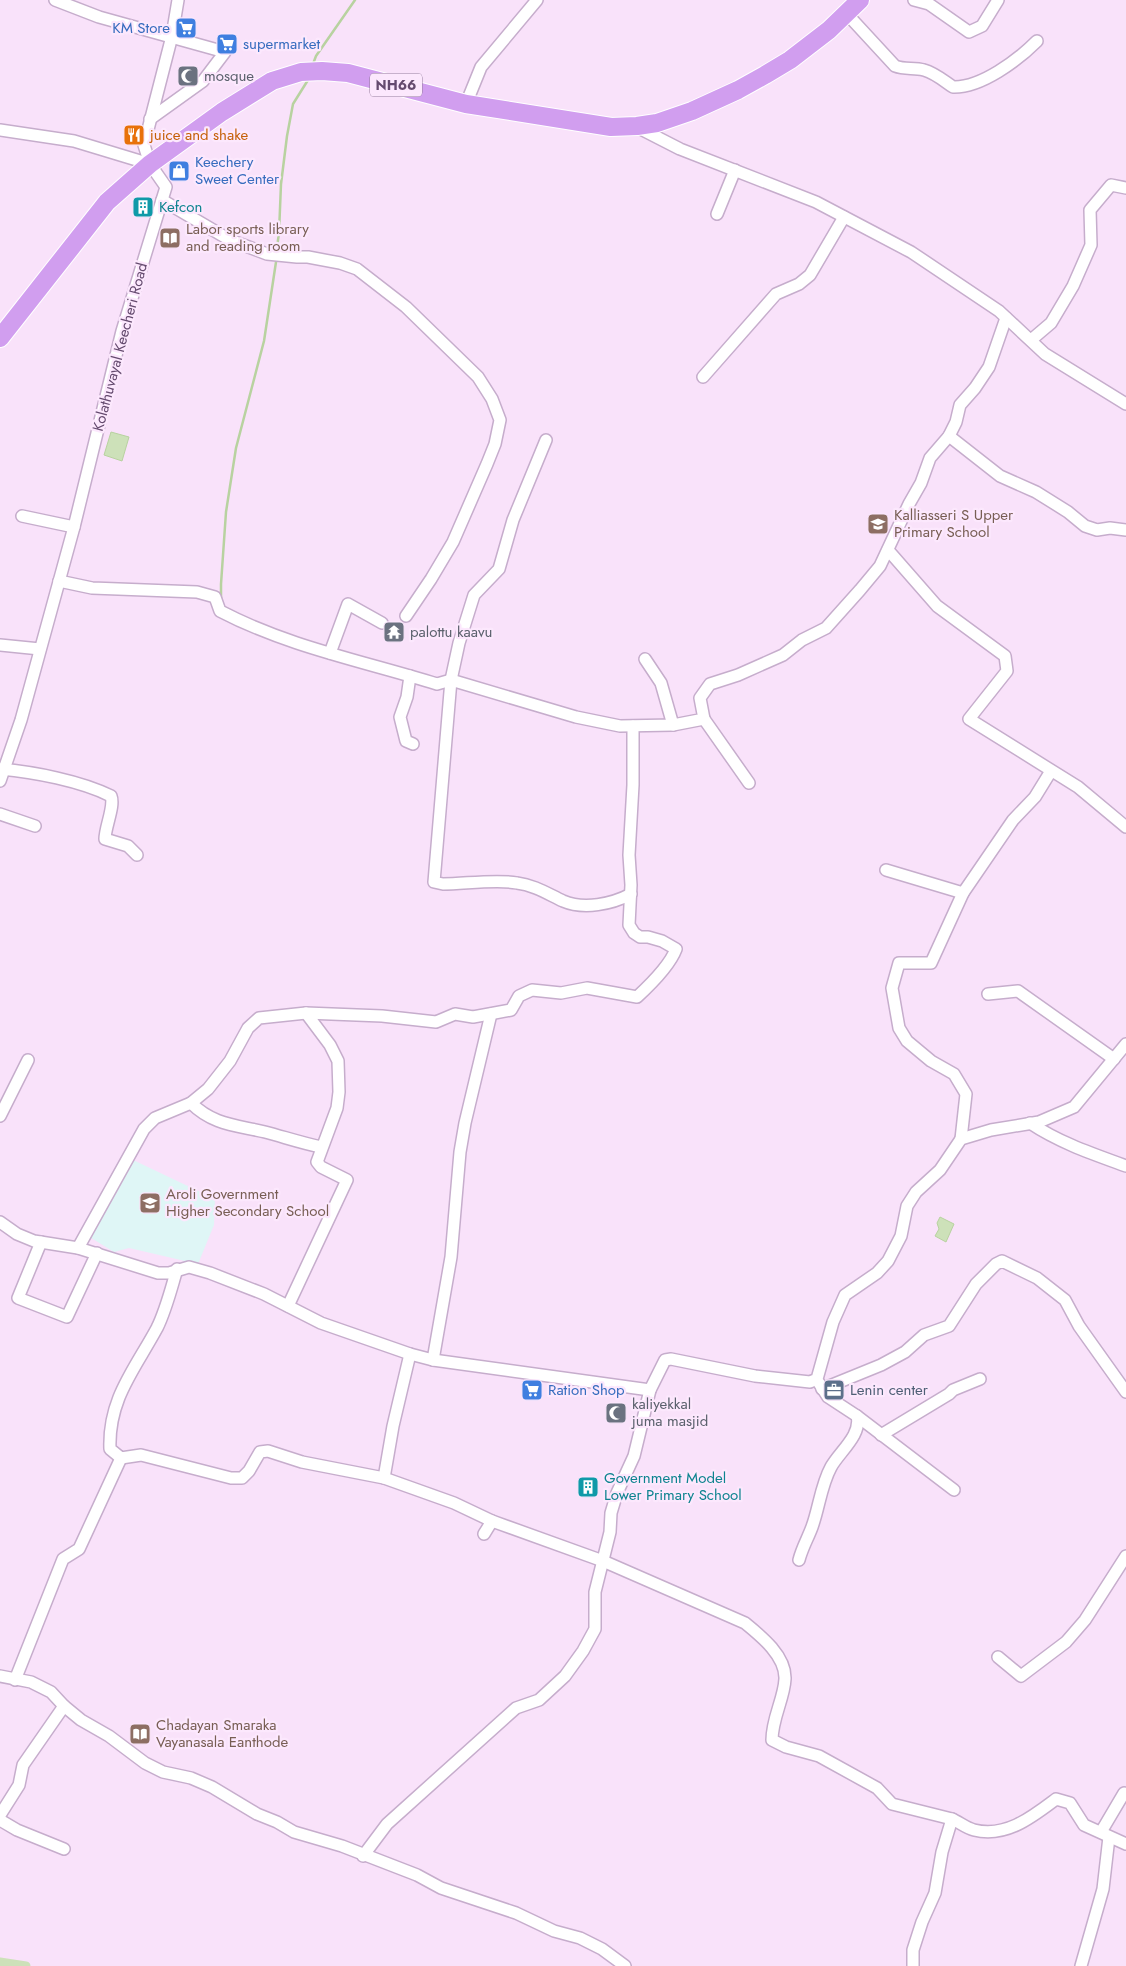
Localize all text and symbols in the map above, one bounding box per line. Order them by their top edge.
supermarket icon: KM Store [174,16,198,40]
place label: KM Store [112,17,170,39]
supermarket icon: supermarket [215,32,239,56]
place label: supermarket [243,33,321,55]
mosque icon: mosque [176,64,200,88]
place label: mosque [204,65,254,87]
road number: NH66 [370,74,422,96]
restaurant icon: juice and shake [122,123,146,147]
place label: juice and shake [149,124,249,146]
place label: Keechery Sweet Center [195,151,280,190]
shop icon: Keechery Sweet Center [167,159,191,183]
building icon: Kefcon [131,195,155,219]
place label: Kefcon [159,196,202,218]
place label: Labor sports library and reading room [186,218,309,257]
library icon: Labor sports library and reading room [158,226,182,250]
street label: Kolathuvayal Keecheri Road [87,260,153,434]
place label: Kalliasseri S Upper Primary School [894,504,1014,543]
school or university icon: Kalliasseri S Upper Primary School [866,512,890,536]
temple icon: palottu kaavu [382,620,406,644]
place label: palottu kaavu [410,621,492,643]
place label: Aroli Government Higher Secondary School [166,1183,329,1222]
school or university icon: Aroli Government Higher Secondary School [138,1191,162,1215]
supermarket icon: Ration Shop [520,1378,544,1402]
office icon: Lenin center [822,1378,846,1402]
place label: Ration Shop [548,1379,625,1401]
place label: Lenin center [850,1379,929,1401]
place label: kaliyekkal juma masjid [631,1393,708,1432]
mosque icon: kaliyekkal juma masjid [604,1401,628,1425]
place label: Government Model Lower Primary School [604,1467,742,1506]
building icon: Government Model Lower Primary School [576,1475,600,1499]
place label: Chadayan Smaraka Vayanasala Eanthode [156,1714,288,1753]
library icon: Chadayan Smaraka Vayanasala Eanthode [128,1722,152,1746]

